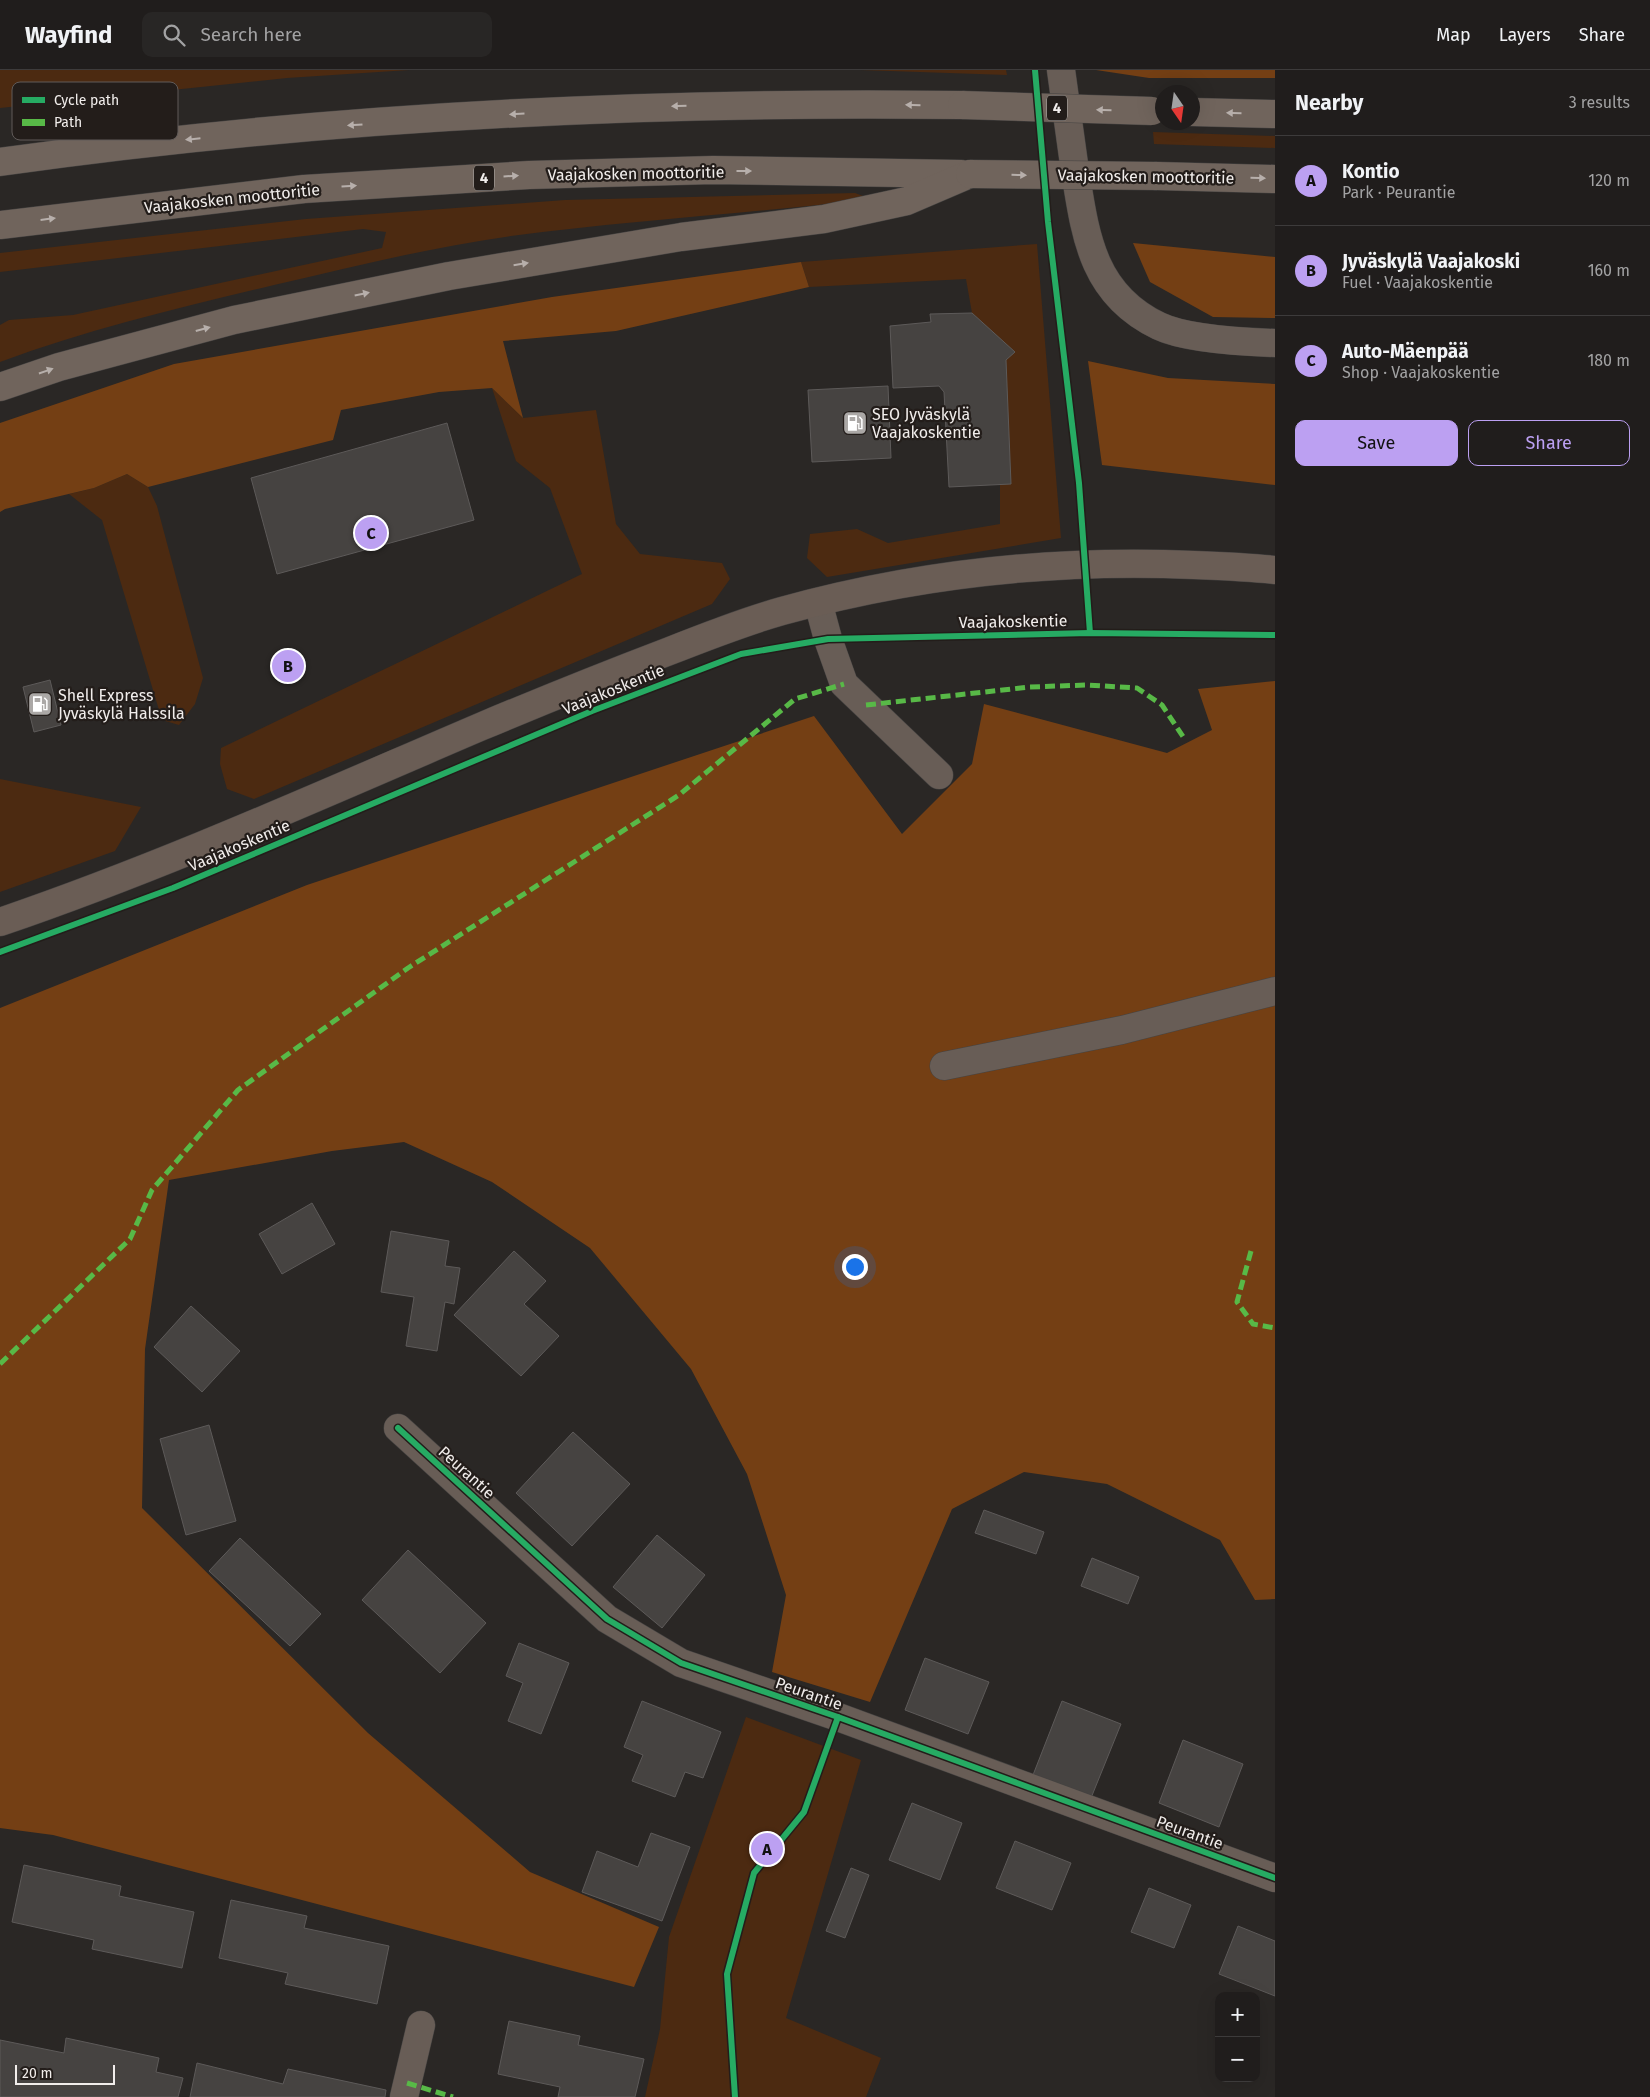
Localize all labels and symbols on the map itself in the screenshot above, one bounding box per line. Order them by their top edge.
legend [12,82,178,140]
north arrow [1155,85,1200,130]
text: Cycle path [54,92,119,109]
road number: 4 [1047,96,1067,120]
one-way arrow [905,101,921,109]
one-way arrow [671,103,687,111]
one-way arrow [1095,106,1111,114]
one-way arrow [1225,109,1241,117]
one-way arrow [508,110,524,118]
text: Path [54,114,82,131]
one-way arrow [346,121,362,129]
one-way arrow [184,135,200,143]
street label: Vaajakosken moottoritie [548,162,724,185]
street label: Vaajakosken moottoritie [1058,165,1234,188]
road number: 4 [474,166,494,190]
one-way arrow [736,167,752,175]
one-way arrow [1011,171,1027,179]
one-way arrow [503,172,519,180]
one-way arrow [1251,174,1267,182]
street label: Vaajakosken moottoritie [143,180,321,217]
one-way arrow [341,182,357,190]
one-way arrow [41,215,57,223]
one-way arrow [514,260,530,268]
one-way arrow [354,290,369,298]
one-way arrow [195,324,210,332]
one-way arrow [39,367,54,375]
place label: SEO Jyväskylä Vaajakoskentie [872,405,981,442]
fuel station icon: SEO Jyväskylä Vaajakoskentie [842,410,868,436]
pin: C [355,514,387,552]
street label: Vaajakoskentie [959,611,1067,632]
pin: B [272,647,304,685]
street label: Vaajakoskentie [559,660,667,719]
place label: Shell Express Jyväskylä Halssila [58,686,185,723]
fuel station icon: Shell Express Jyväskylä Halssila [27,691,53,717]
street label: Vaajakoskentie [185,815,293,875]
your location [842,1254,868,1280]
street label: Peurantie [434,1442,499,1503]
street label: Peurantie [773,1673,845,1714]
street label: Peurantie [1154,1812,1226,1853]
pin: A [751,1830,783,1868]
scale bar [15,2062,115,2085]

